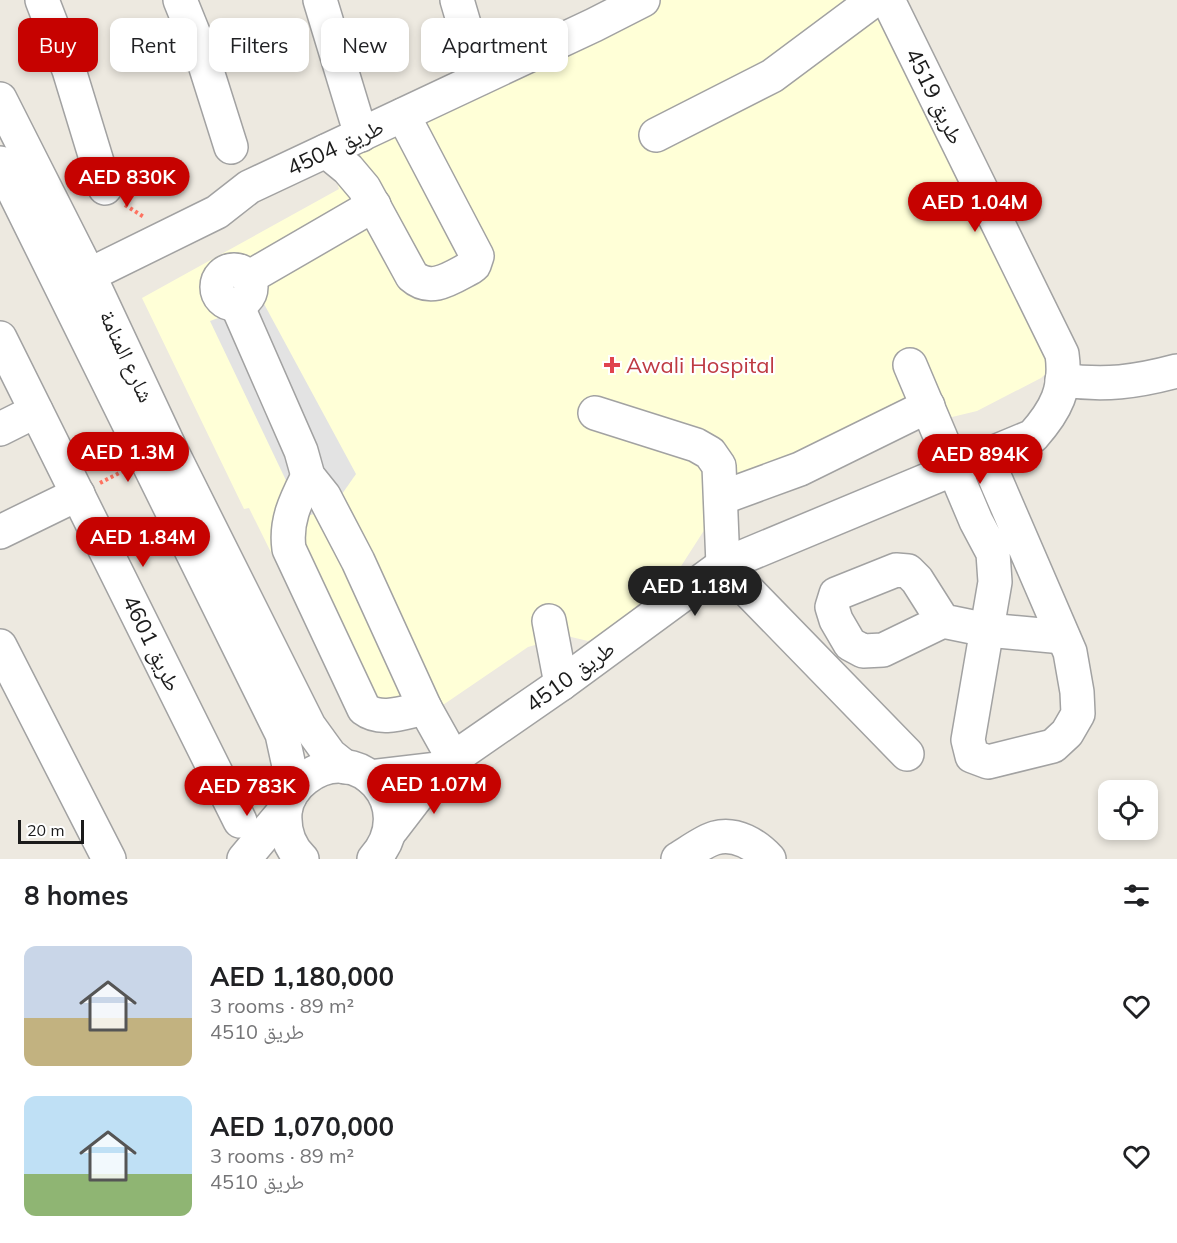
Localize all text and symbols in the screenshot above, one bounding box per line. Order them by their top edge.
chip: Buy [18,18,98,72]
chip: Rent [110,18,197,72]
chip: Filters [209,18,309,72]
chip: New [321,18,409,72]
chip: Apartment [421,18,568,72]
street label: طريق 4519 [900,43,970,149]
street label: طريق 4504 [282,112,388,182]
pin: AED 830K [65,157,189,208]
text: AED 830K [79,164,175,189]
pin: AED 1.04M [906,182,1044,233]
text: AED 1.04M [922,189,1028,214]
street label: شارع المنامة [93,305,161,407]
place label: Awali Hospital [626,351,775,379]
marker: Awali Hospital [603,356,621,374]
pin: AED 1.3M [66,432,190,483]
pin: AED 894K [918,434,1042,485]
text: AED 1.3M [81,439,175,464]
text: AED 894K [932,441,1028,466]
pin: AED 1.84M [74,517,212,568]
text: AED 1.84M [90,524,196,549]
pin: AED 1.18M [626,566,764,617]
text: AED 1.18M [642,573,748,598]
street label: طريق 4601 [117,590,187,696]
street label: طريق 4510 [520,634,620,718]
pin: AED 1.07M [365,764,503,815]
pin: AED 783K [185,766,309,817]
text: AED 1.07M [381,771,487,796]
text: AED 783K [199,773,295,798]
map controls [1098,780,1158,840]
button: locate [1098,780,1158,840]
scale bar [18,817,84,844]
text: 20 m [27,820,64,840]
text: 8 homes [24,879,128,912]
icon: filters [1120,879,1153,912]
text: AED 1,180,000 [210,960,394,993]
icon: home [72,970,144,1042]
icon: heart [1120,990,1153,1023]
text: 3 rooms · 89 m² [210,993,354,1018]
text: طريق 4510 [210,1019,304,1044]
text: AED 1,070,000 [210,1110,394,1143]
icon: home [72,1120,144,1192]
icon: heart [1120,1140,1153,1173]
text: 3 rooms · 89 m² [210,1143,354,1168]
text: طريق 4510 [210,1169,304,1194]

